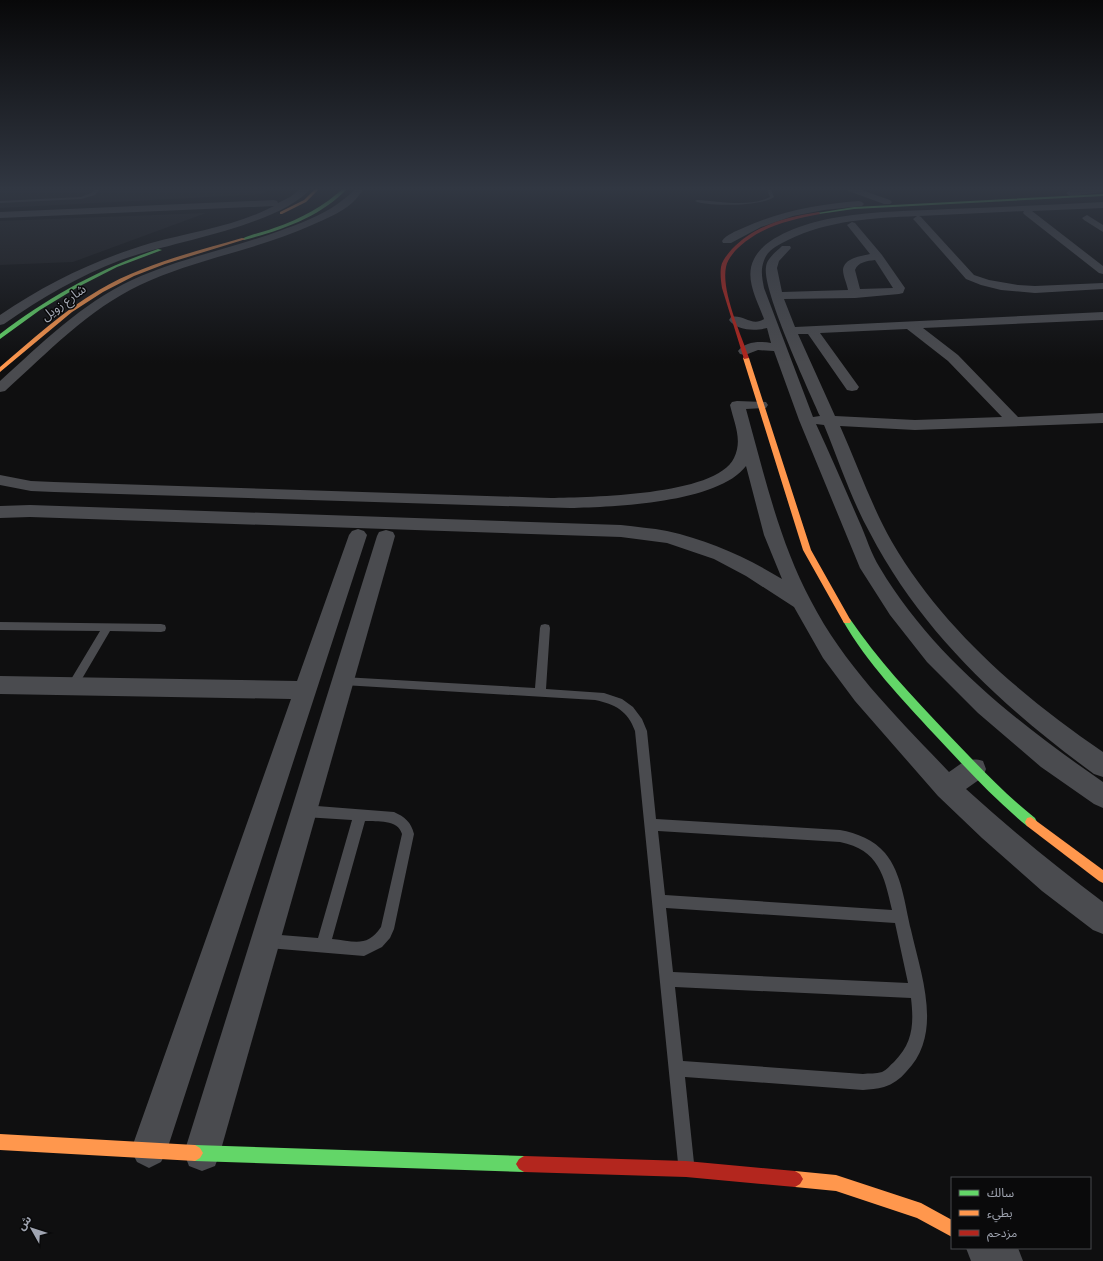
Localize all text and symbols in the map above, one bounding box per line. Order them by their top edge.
street label: شارع زويل [37,280,90,326]
legend [951,1177,1091,1249]
text: سالك [987,1185,1014,1199]
text: بطيء [987,1205,1013,1223]
north arrow [12,1209,52,1249]
text: ش [14,1212,34,1233]
text: مزدحم [987,1225,1017,1242]

